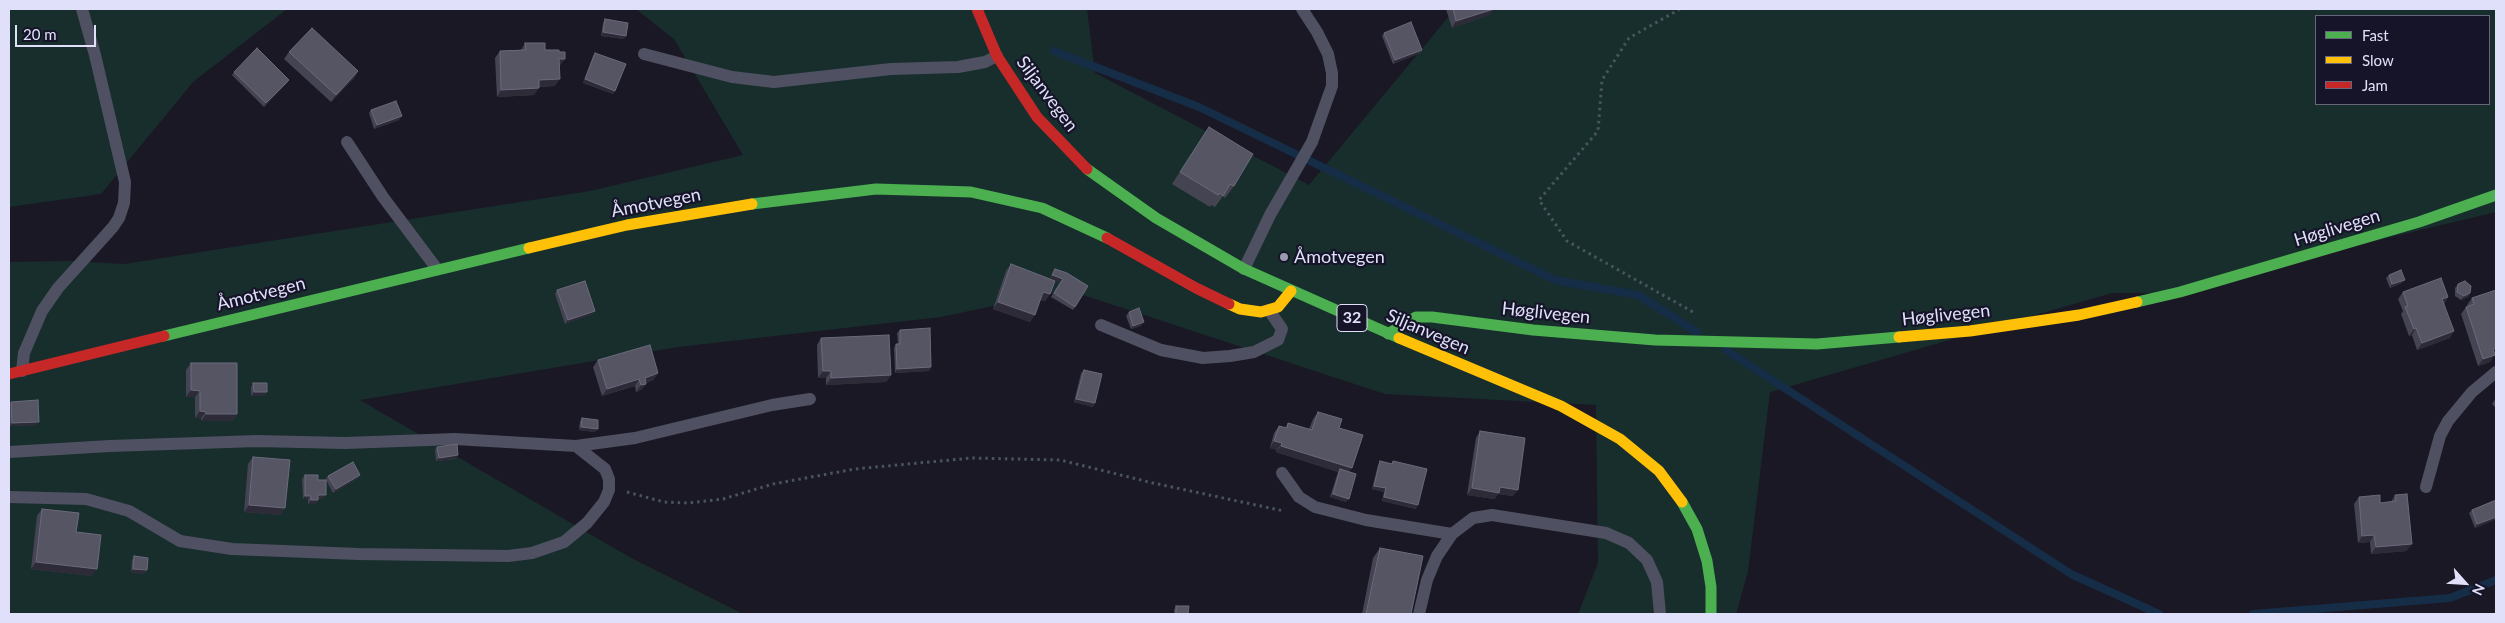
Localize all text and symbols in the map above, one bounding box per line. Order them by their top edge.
scale bar [18,15,99,47]
legend [2315,15,2490,105]
text: 20 m [23,25,57,43]
text: Fast [2362,26,2389,44]
text: Slow [2362,51,2394,69]
street label: Siljanvegen [1012,52,1082,136]
text: Jam [2362,76,2388,94]
street label: Åmotvegen [609,184,703,222]
street label: Høglivegen [2291,205,2383,251]
place label: Åmotvegen [1294,246,1385,268]
marker: Åmotvegen [1278,251,1290,263]
street label: Åmotvegen [214,273,308,315]
street label: Høglivegen [1501,298,1591,328]
street label: Høglivegen [1901,300,1991,330]
road number: 32 [1337,304,1367,332]
street label: Siljanvegen [1383,305,1473,359]
north arrow [2440,558,2490,608]
text: N [2469,581,2489,598]

